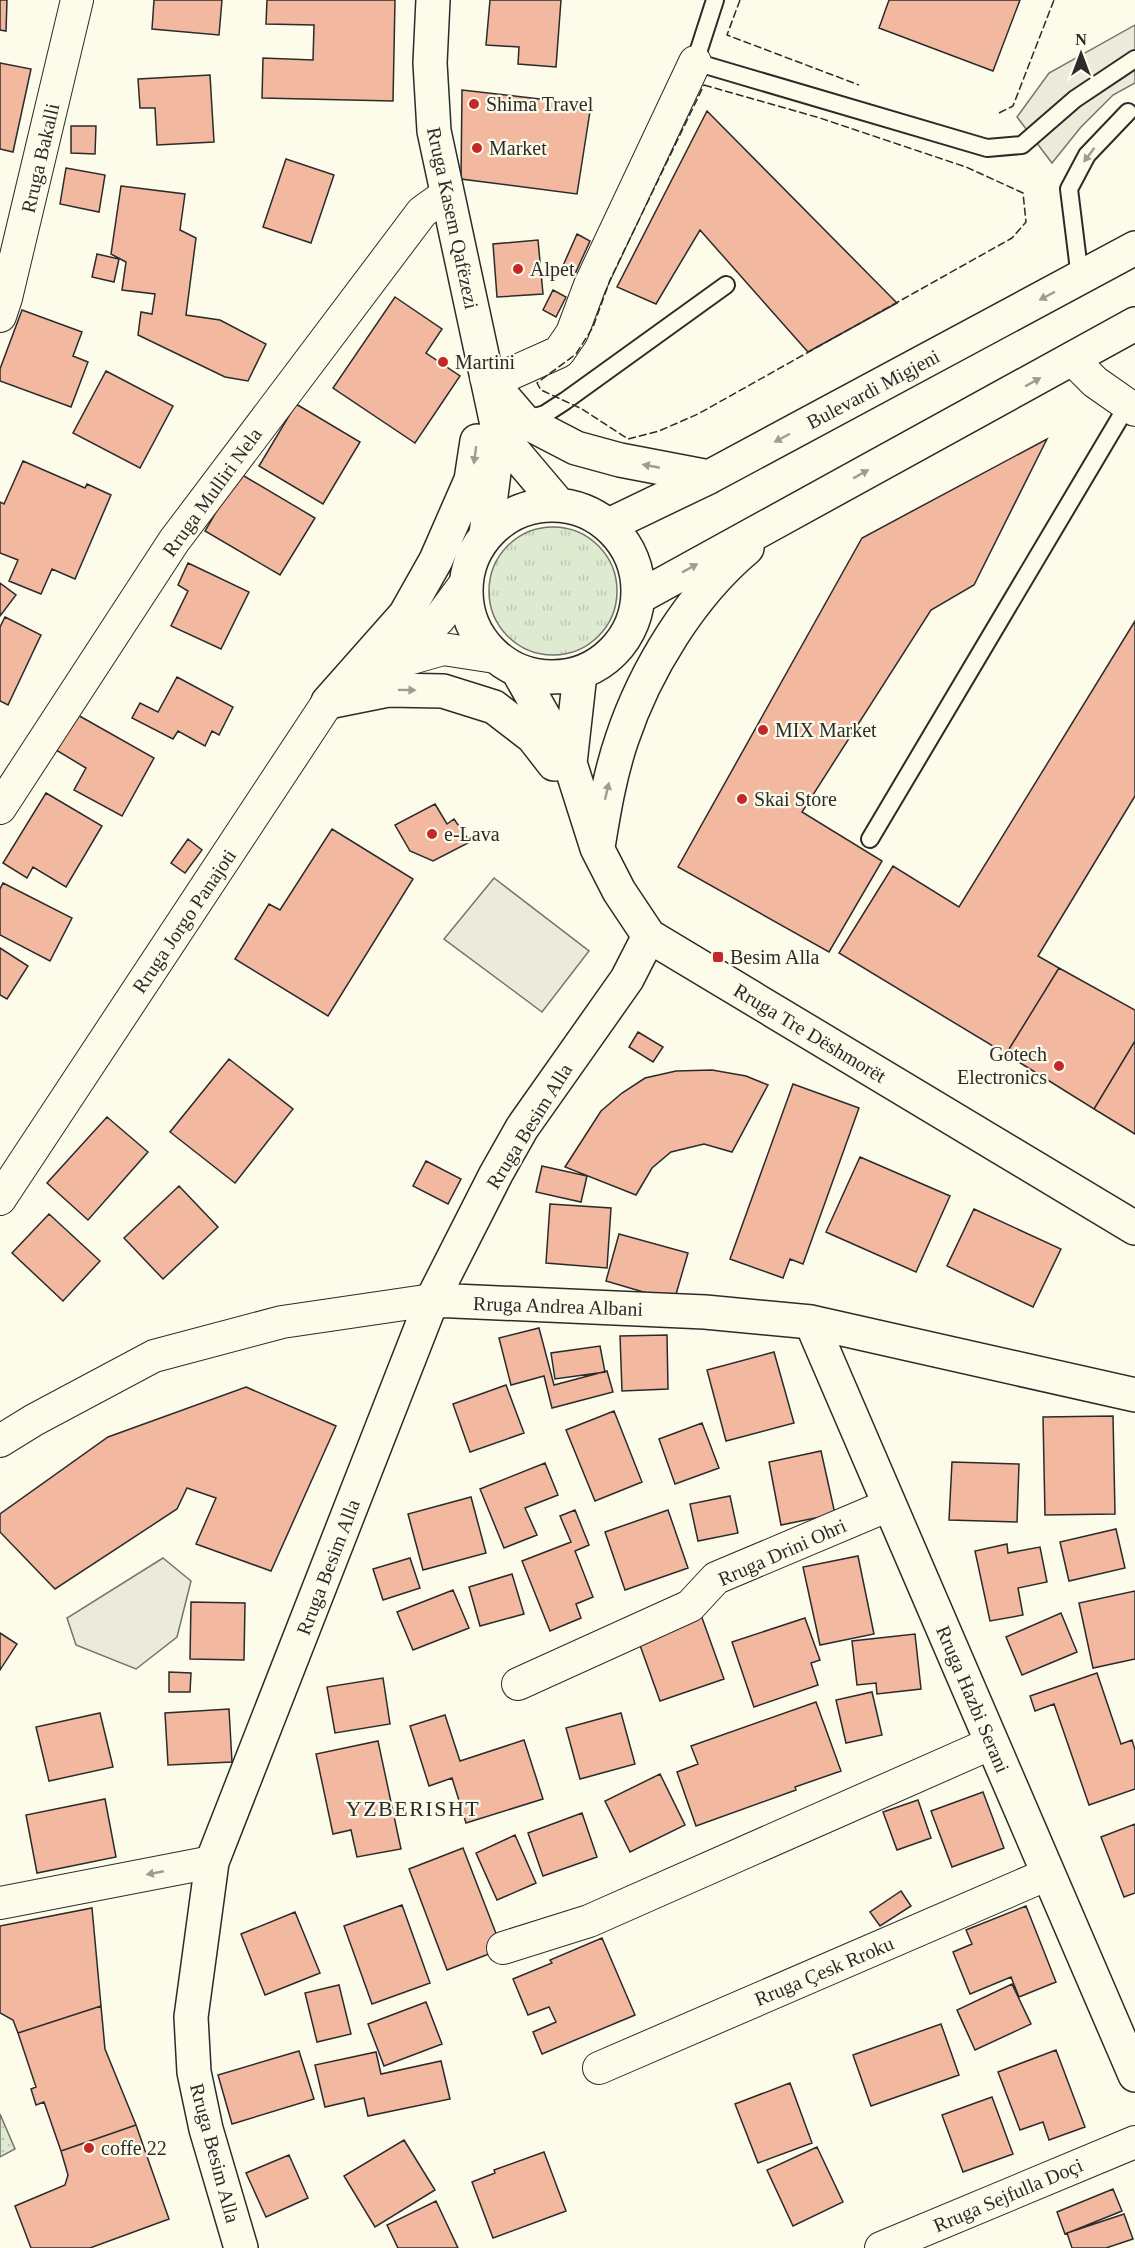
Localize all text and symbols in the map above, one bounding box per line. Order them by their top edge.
north arrow [1051,24,1111,84]
text: N [1075,31,1087,48]
place label: Shima Travel [486,93,594,115]
marker: Shima Travel [467,97,481,111]
street label: Rruga Bakalli [17,101,64,215]
street label: Rruga Kasem Qafëzezi [422,125,483,312]
place label: Market [489,137,547,159]
marker: Market [470,141,484,155]
one-way arrow [1083,147,1095,163]
place label: Alpet [530,258,575,281]
marker: Alpet [511,262,525,276]
one-way arrow [1038,291,1055,301]
street label: Bulevardi Migjeni [803,345,944,434]
place label: Martini [455,351,515,373]
marker: Martini [436,355,450,369]
one-way arrow [1024,377,1041,387]
street label: Rruga Mulliri Nela [158,423,267,561]
one-way arrow [774,433,791,442]
one-way arrow [470,446,479,465]
one-way arrow [642,461,661,470]
one-way arrow [853,469,870,479]
one-way arrow [682,563,699,573]
one-way arrow [397,685,416,695]
place label: MIX Market [775,719,877,741]
marker: MIX Market [756,723,770,737]
one-way arrow [603,782,613,800]
place label: Skai Store [754,788,837,810]
marker: Skai Store [735,792,749,806]
place label: e-Lava [444,823,500,845]
marker: e-Lava [425,827,439,841]
street label: Rruga Jorgo Panajoti [128,845,241,998]
place label: Besim Alla [730,946,820,968]
marker: Besim Alla [711,950,725,964]
street label: Rruga Tre Dëshmorët [730,979,890,1088]
place label: Gotech Electronics [957,1043,1047,1088]
street label: Rruga Besim Alla [482,1059,577,1193]
marker: Gotech Electronics [1052,1059,1066,1073]
street label: Rruga Andrea Albani [473,1292,644,1321]
street label: Rruga Besim Alla [292,1496,365,1638]
street label: Rruga Drini Ohri [715,1514,850,1591]
street label: Rruga Hazbi Serani [931,1622,1014,1777]
district label: YZBERISHT [346,1796,480,1821]
one-way arrow [145,1869,164,1878]
street label: Rruga Çesk Rroku [751,1932,897,2011]
street label: Rruga Besim Alla [185,2081,244,2225]
place label: coffe 22 [101,2137,167,2159]
marker: coffe 22 [82,2141,96,2155]
street label: Rruga Sejfulla Doçi [930,2153,1087,2237]

